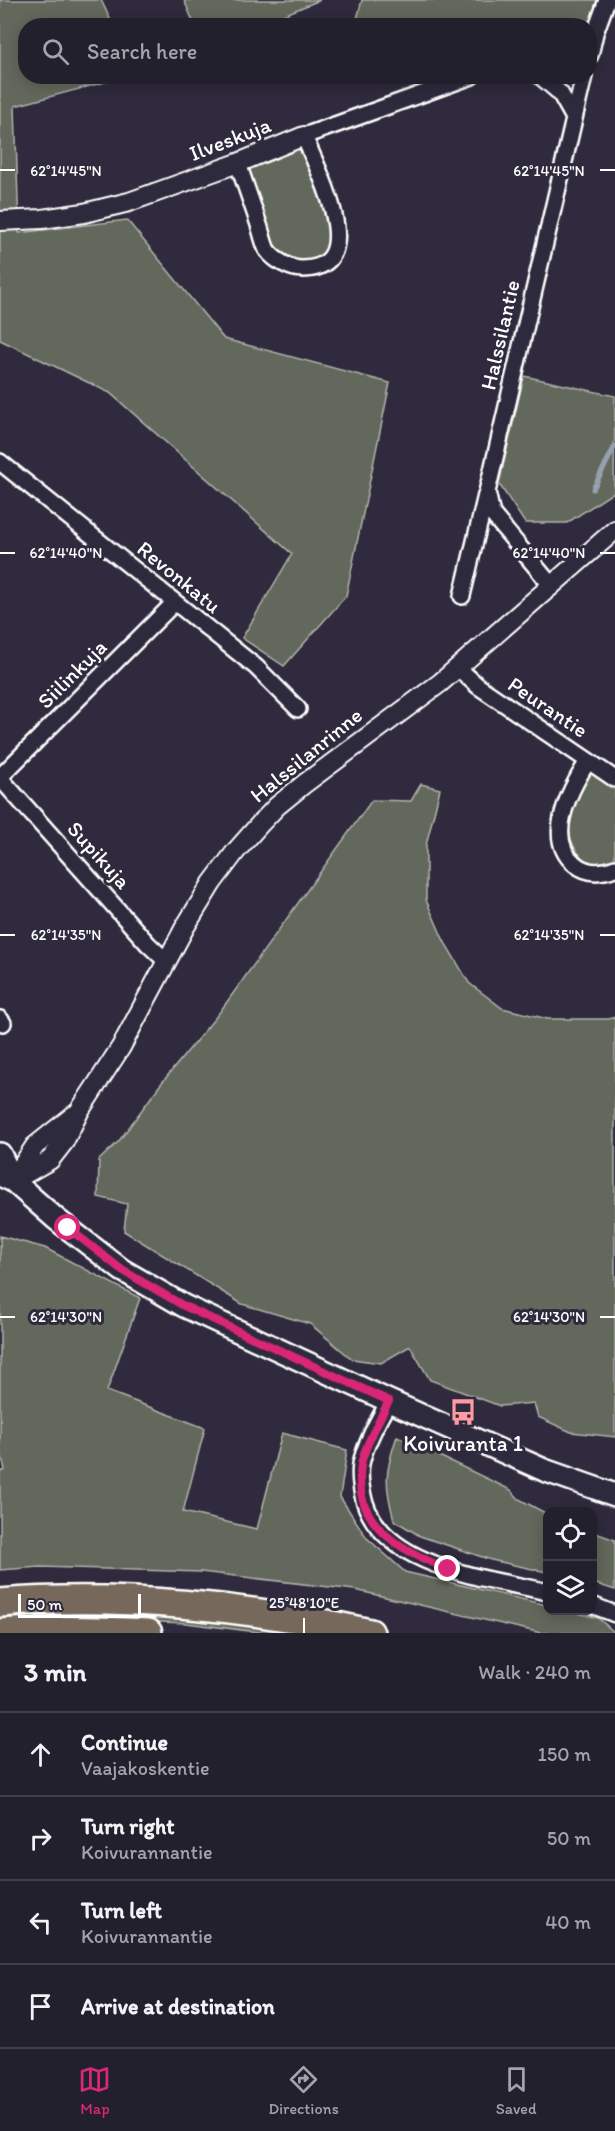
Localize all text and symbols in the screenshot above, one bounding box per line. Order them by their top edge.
search box [18,18,597,84]
icon: search [39,35,72,68]
text: Search here [87,38,197,65]
street label: Ilveskuja [185,111,275,167]
text: 62°14'45"N [30,162,102,180]
text: 62°14'45"N [513,162,585,180]
street label: Halssilantie [474,277,526,393]
street label: Revonkatu [132,535,226,619]
text: 62°14'40"N [30,544,102,562]
text: 62°14'40"N [513,544,585,562]
street label: Siilinkuja [32,634,112,714]
street label: Peurantie [503,670,593,744]
street label: Halssilanrinne [244,702,368,808]
street label: Supikuja [61,815,137,895]
text: 62°14'35"N [31,926,101,944]
text: 62°14'35"N [514,926,584,944]
route start [54,1214,80,1240]
text: 62°14'30"N [30,1308,102,1326]
text: 62°14'30"N [513,1308,585,1326]
bus stop icon: Koivuranta 1 [448,1397,478,1427]
place label: Koivuranta 1 [403,1430,523,1457]
map controls [543,1507,597,1615]
button: locate [543,1507,597,1561]
route end [434,1555,460,1581]
button: layers [543,1561,597,1615]
scale bar [18,1591,141,1618]
text: 25°48'10"E [269,1594,339,1612]
text: 50 m [27,1595,62,1614]
text: 3 min [24,1656,86,1688]
text: Walk · 240 m [478,1660,591,1684]
text: Continue [81,1729,168,1756]
icon: ahead [24,1738,57,1771]
text: 150 m [538,1742,591,1766]
text: Vaajakoskentie [81,1756,210,1780]
text: Turn right [81,1813,175,1840]
icon: right [24,1822,57,1855]
text: 50 m [547,1826,591,1850]
text: Koivurannantie [81,1840,213,1864]
text: Turn left [81,1897,162,1924]
icon: left [24,1906,57,1939]
text: 40 m [545,1910,591,1934]
text: Koivurannantie [81,1924,213,1948]
icon: arrive [24,1990,57,2023]
text: Arrive at destination [81,1993,275,2020]
tab: Map [78,2063,111,2118]
tab: Directions [268,2063,339,2118]
tab: Saved [496,2063,537,2118]

